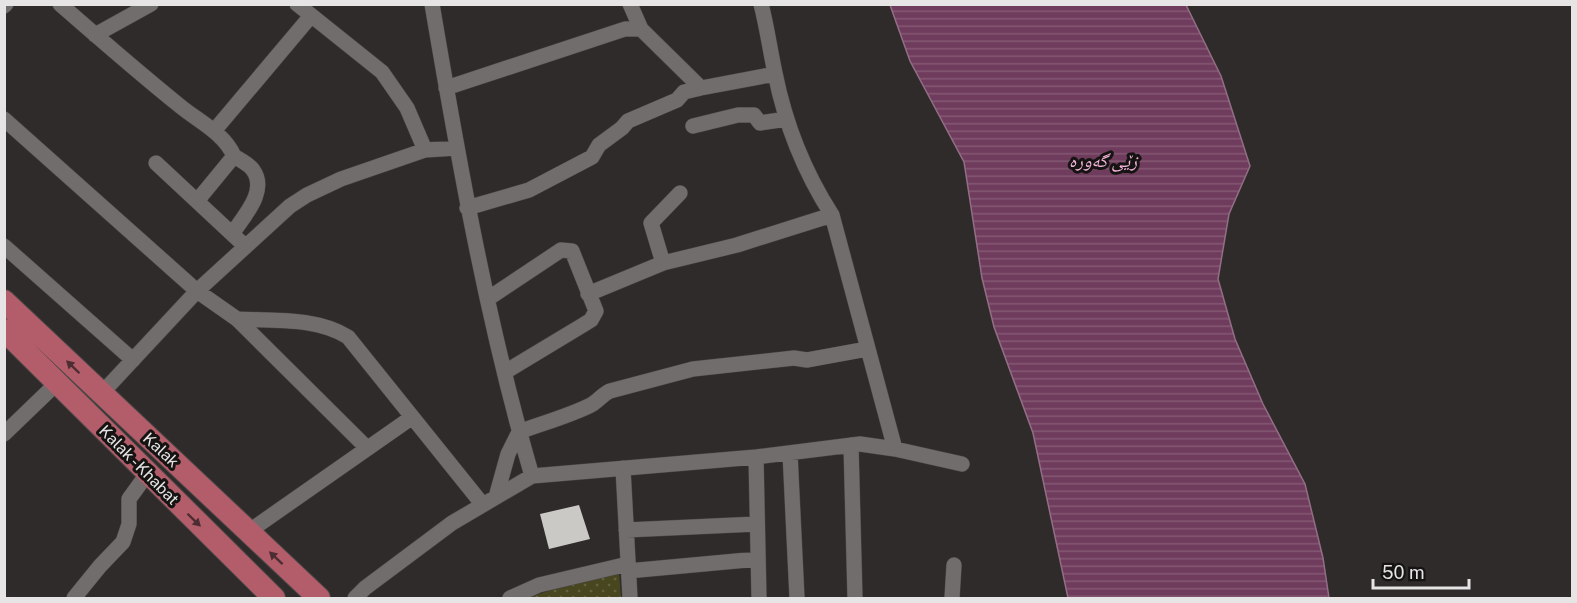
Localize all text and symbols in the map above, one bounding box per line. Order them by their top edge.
water label: زێی گەورە [1069,150,1139,172]
one-way arrow [67,360,81,374]
street label: Kalak - Khabat [95,421,183,509]
street label: Kalak [139,429,183,471]
one-way arrow [187,513,202,527]
one-way arrow [269,552,283,566]
scale bar [1373,552,1469,590]
text: 50 m [1382,562,1425,583]

